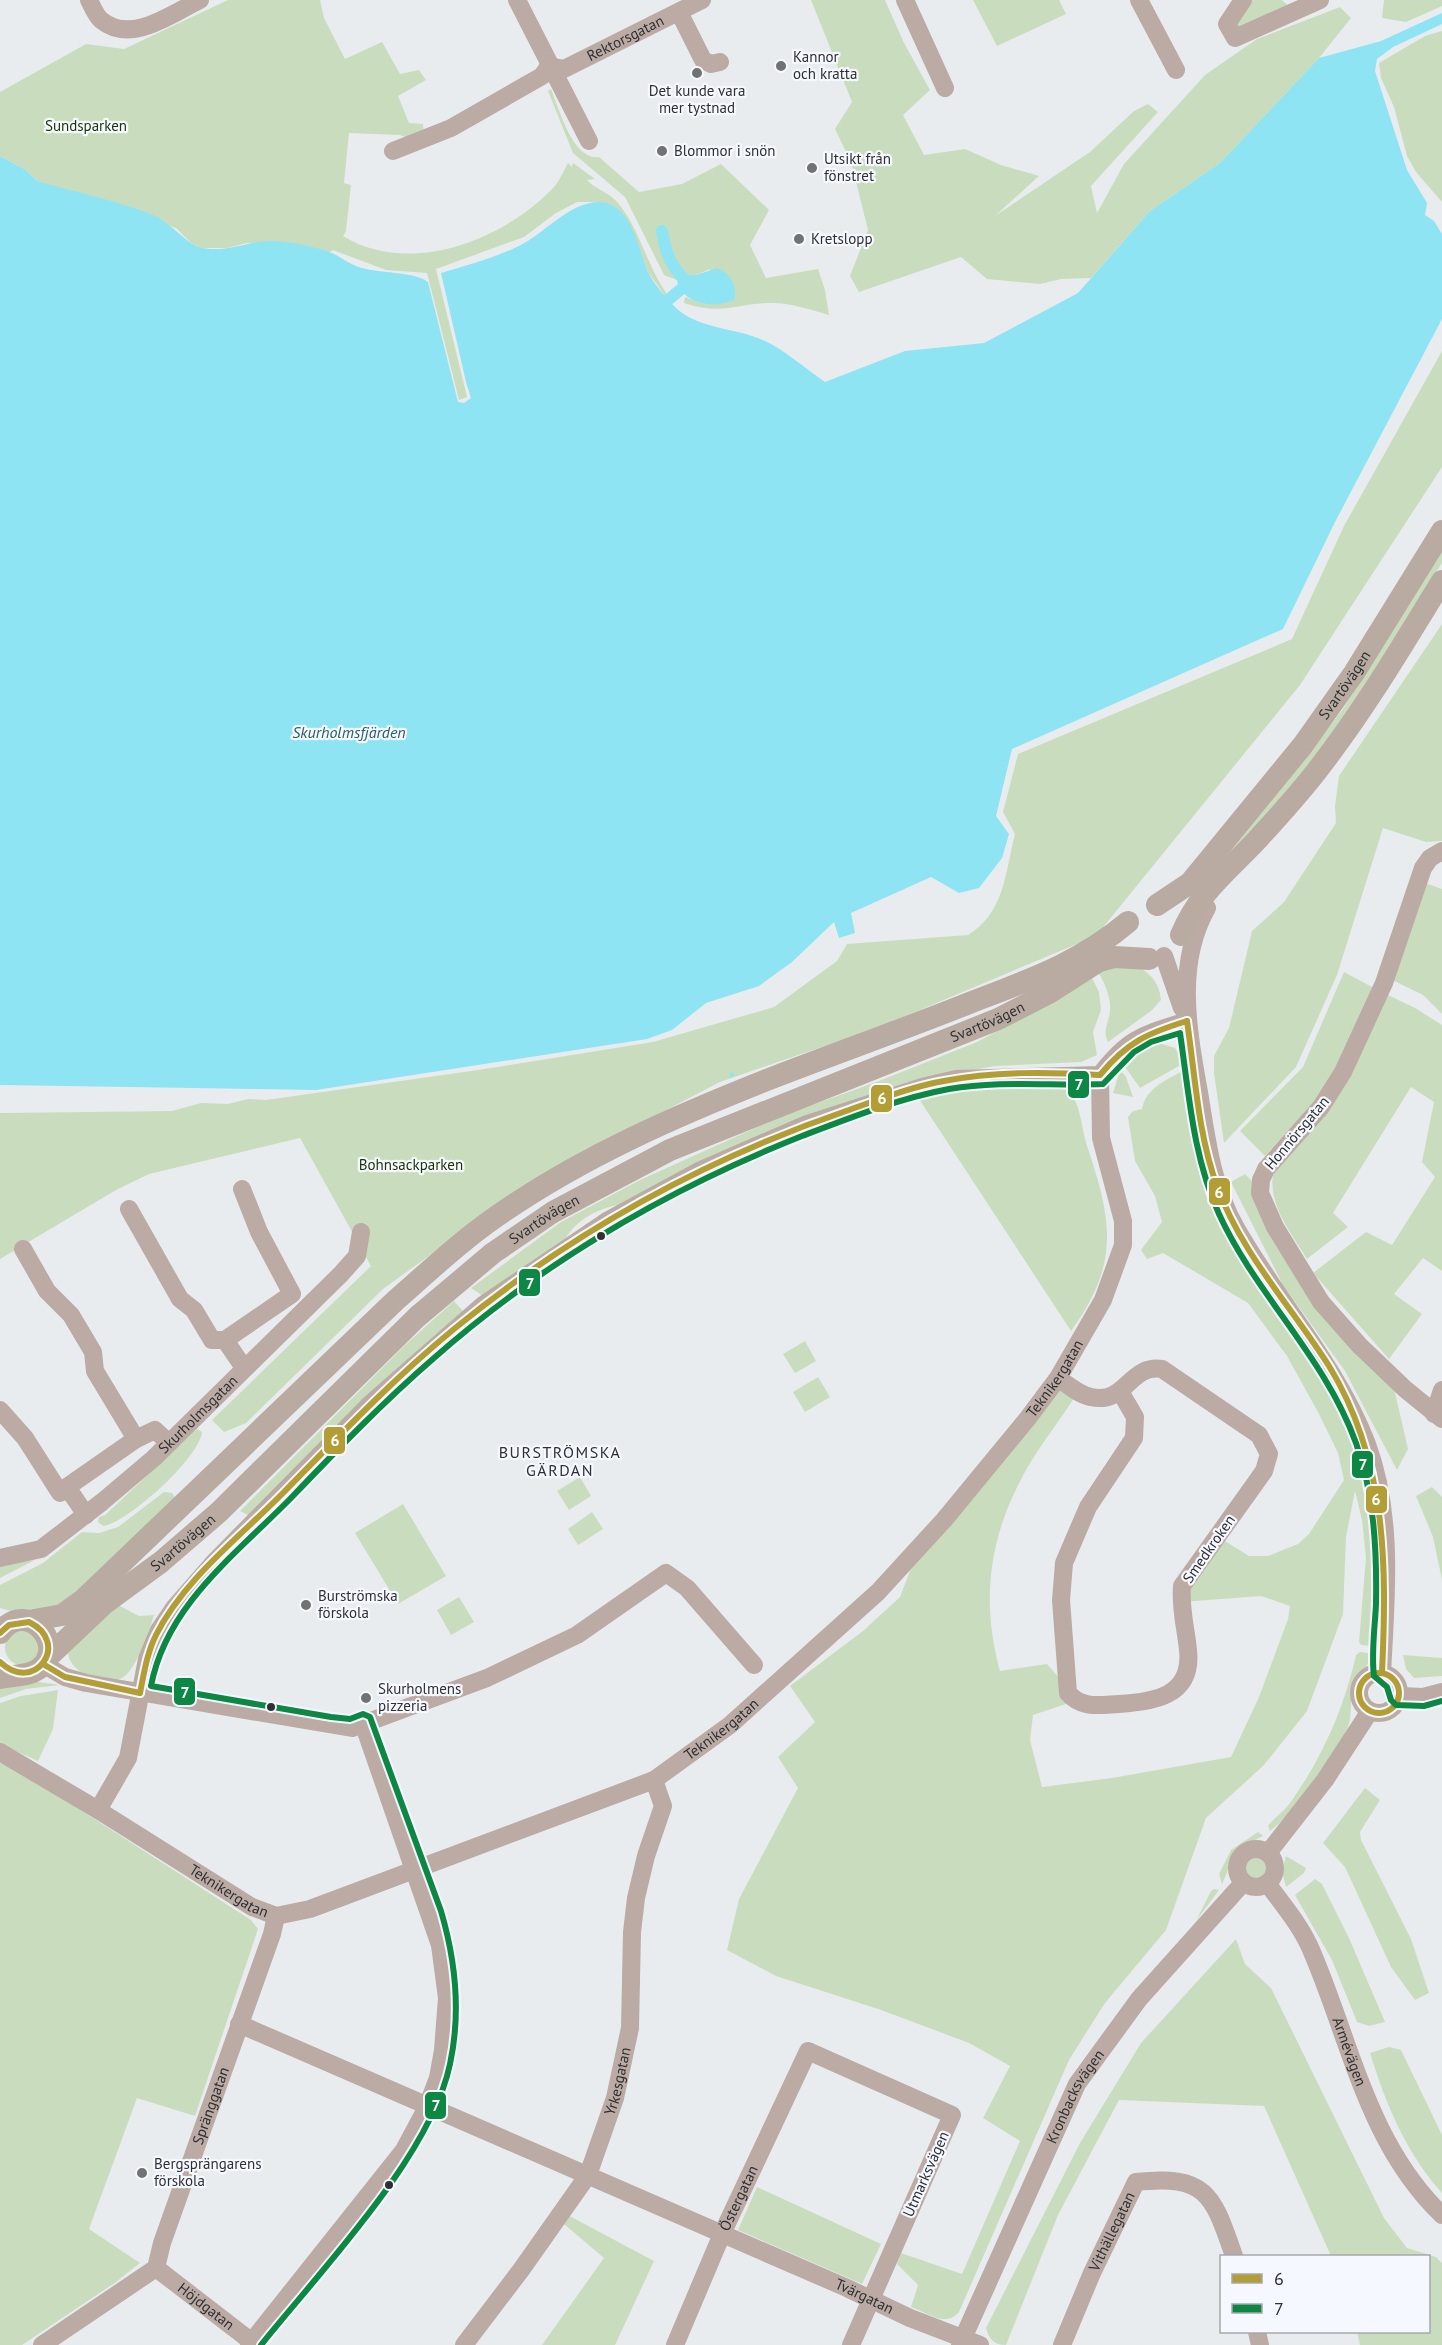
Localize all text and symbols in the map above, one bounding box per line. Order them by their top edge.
street label: Rektorsgatan [584,11,667,65]
place label: Kannor och kratta [793,47,857,83]
marker: Kannor och kratta [774,59,788,73]
marker: Det kunde vara mer tystnad [690,66,704,80]
place label: Det kunde vara mer tystnad [649,81,745,117]
park label: Sundsparken [45,116,127,135]
place label: Blommor i snön [674,141,775,160]
marker: Blommor i snön [655,144,669,158]
place label: Utsikt från fönstret [824,149,891,185]
marker: Utsikt från fönstret [805,161,819,175]
place label: Kretslopp [811,229,873,248]
marker: Kretslopp [792,232,806,246]
street label: Svartövägen [1314,647,1375,723]
water label: Skurholmsfjärden [292,722,406,742]
street label: Svartövägen [947,997,1028,1046]
line badge: 7 [1067,1070,1090,1099]
text: 7 [1074,1074,1084,1094]
line badge: 6 [870,1084,893,1113]
text: 6 [877,1088,887,1108]
street label: Honnörsgatan [1260,1092,1333,1173]
park label: Bohnsackparken [359,1155,463,1174]
line badge: 6 [1208,1177,1231,1206]
text: 6 [1214,1182,1224,1202]
street label: Svartövägen [505,1190,582,1248]
unlabelled marker [595,1230,607,1242]
line badge: 7 [518,1268,541,1297]
text: 7 [525,1273,535,1293]
street label: Teknikergatan [1022,1336,1087,1421]
street label: Skurholmsgatan [154,1371,241,1457]
line badge: 6 [323,1426,346,1455]
text: 6 [330,1430,340,1450]
district label: BURSTRÖMSKA GÄRDAN [499,1442,621,1480]
line badge: 7 [1351,1450,1374,1479]
text: 7 [1358,1454,1368,1474]
line badge: 6 [1365,1485,1388,1514]
text: 6 [1371,1489,1381,1509]
street label: Svartövägen [146,1509,219,1576]
street label: Smedkroken [1178,1511,1239,1587]
place label: Burströmska förskola [318,1586,398,1622]
marker: Burströmska förskola [299,1598,313,1612]
line badge: 7 [173,1677,196,1706]
place label: Skurholmens pizzeria [378,1679,461,1715]
text: 7 [180,1682,190,1702]
marker: Skurholmens pizzeria [359,1691,373,1705]
street label: Teknikergatan [680,1694,762,1764]
unlabelled marker [265,1701,277,1713]
street label: Teknikergatan [186,1860,271,1921]
street label: Armévägen [1329,2014,1371,2089]
street label: Yrkesgatan [600,2045,635,2118]
street label: Kronbacksvägen [1042,2046,1108,2146]
street label: Spränggatan [188,2064,233,2147]
line badge: 7 [424,2091,447,2120]
text: 7 [431,2095,441,2115]
street label: Utmarksvägen [898,2128,953,2220]
place label: Bergsprängarens förskola [154,2154,261,2190]
street label: Östergatan [715,2162,762,2234]
marker: Bergsprängarens förskola [135,2166,149,2180]
unlabelled marker [383,2179,395,2191]
street label: Vithällegatan [1084,2189,1139,2275]
legend [1220,2255,1430,2333]
text: 6 [1274,2267,1284,2290]
street label: Tvärgatan [832,2274,897,2318]
street label: Höjdgatan [174,2278,238,2334]
text: 7 [1274,2297,1284,2320]

